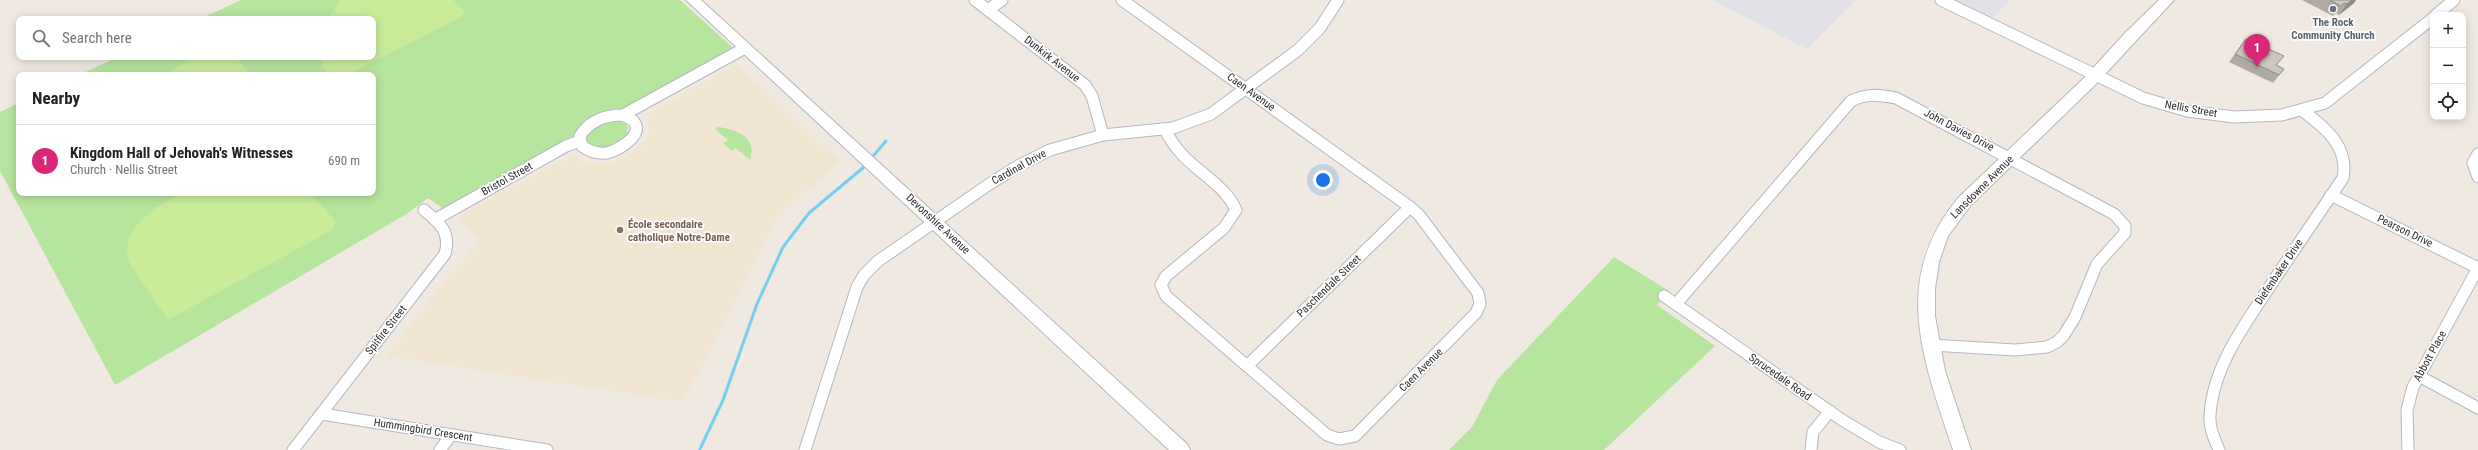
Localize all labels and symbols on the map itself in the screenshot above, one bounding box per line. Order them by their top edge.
marker: The Rock Community Church [2328,4,2338,14]
place label: The Rock Community Church [2291,16,2375,42]
street label: Dunkirk Avenue [1022,33,1082,85]
pin: 1 [2244,34,2270,67]
street label: Caen Avenue [1224,70,1278,114]
street label: Nellis Street [2164,98,2218,120]
street label: John Davies Drive [1922,106,1996,154]
street label: Cardinal Drive [989,147,1049,187]
street label: Lansdowne Avenue [1948,153,2016,221]
street label: Bristol Street [479,160,535,198]
your location [1313,170,1333,190]
street label: Devonshire Avenue [903,191,973,257]
street label: Pearson Drive [2375,212,2435,250]
place label: École secondaire catholique Notre-Dame [628,218,730,244]
marker: École secondaire catholique Notre-Dame [615,225,625,235]
street label: Diefenbaker Drive [2252,237,2306,307]
street label: Paschendale Street [1294,252,1364,320]
street label: Spitfire Street [363,303,409,357]
street label: Abbott Place [2411,328,2449,384]
street label: Caen Avenue [1397,346,1445,394]
street label: Sprucedale Road [1746,351,1814,403]
street label: Hummingbird Crescent [373,416,473,444]

